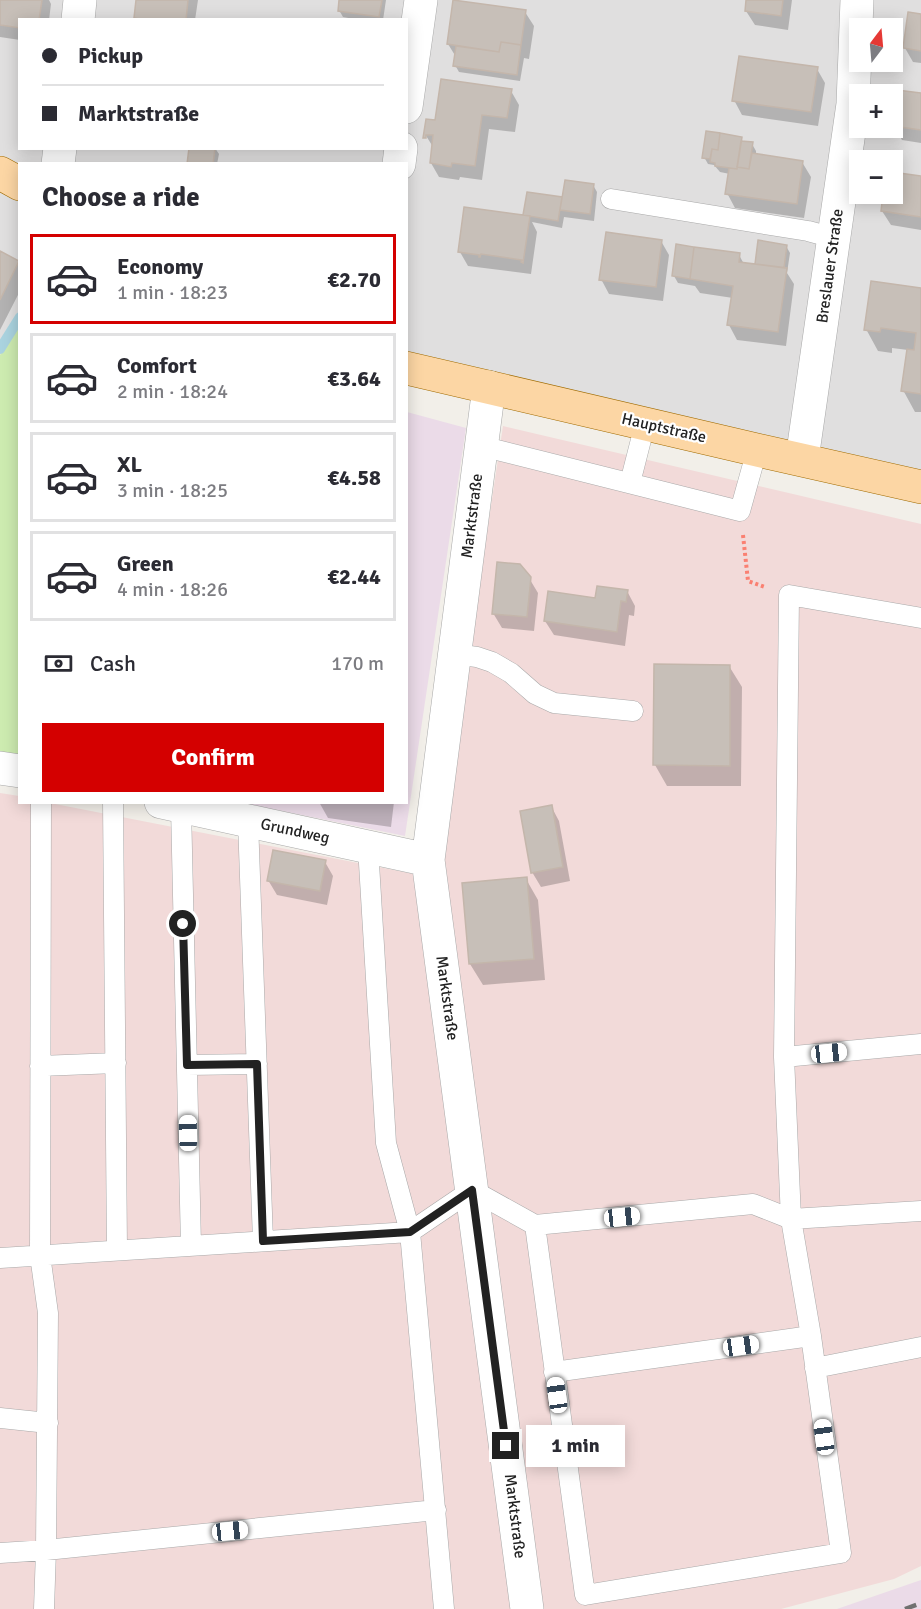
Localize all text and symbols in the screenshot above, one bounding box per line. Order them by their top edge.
north arrow [849,18,903,72]
map controls [849,18,903,204]
text: Pickup [78,42,143,69]
button: + [849,84,903,138]
text: Marktstraße [78,100,199,127]
button: − [849,150,903,204]
text: Choose a ride [42,181,200,214]
street label: Breslauer Straße [812,207,848,325]
icon: car [45,252,99,306]
text: Economy [117,253,203,280]
text: €2.70 [327,266,381,293]
text: 1 min · 18:23 [117,280,228,305]
icon: car [45,351,99,405]
text: Comfort [117,352,197,379]
text: €3.64 [327,365,381,392]
text: 2 min · 18:24 [117,379,228,404]
street label: Hauptstraße [620,409,708,447]
icon: car [45,450,99,504]
text: XL [117,451,142,478]
text: €4.58 [327,464,381,491]
street label: Marktstraße [457,473,487,559]
text: 3 min · 18:25 [117,478,228,503]
icon: car [45,549,99,603]
text: Green [117,550,174,577]
text: €2.44 [327,563,381,590]
text: 4 min · 18:26 [117,577,228,602]
icon: cash [42,647,75,680]
text: Cash [90,650,136,677]
text: 170 m [331,651,384,676]
button: Confirm [42,723,384,792]
street label: Grundweg [259,814,331,848]
route start [169,910,196,937]
street label: Marktstraße [431,954,463,1042]
car [810,1042,848,1064]
car [179,1115,197,1151]
car [603,1206,641,1228]
car [722,1335,760,1357]
car [546,1376,568,1414]
car [813,1418,835,1456]
callout: 1 min [527,1425,626,1467]
route end [492,1432,519,1459]
text: 1 min [551,1433,600,1458]
street label: Marktstraße [500,1473,530,1559]
car [211,1520,249,1542]

